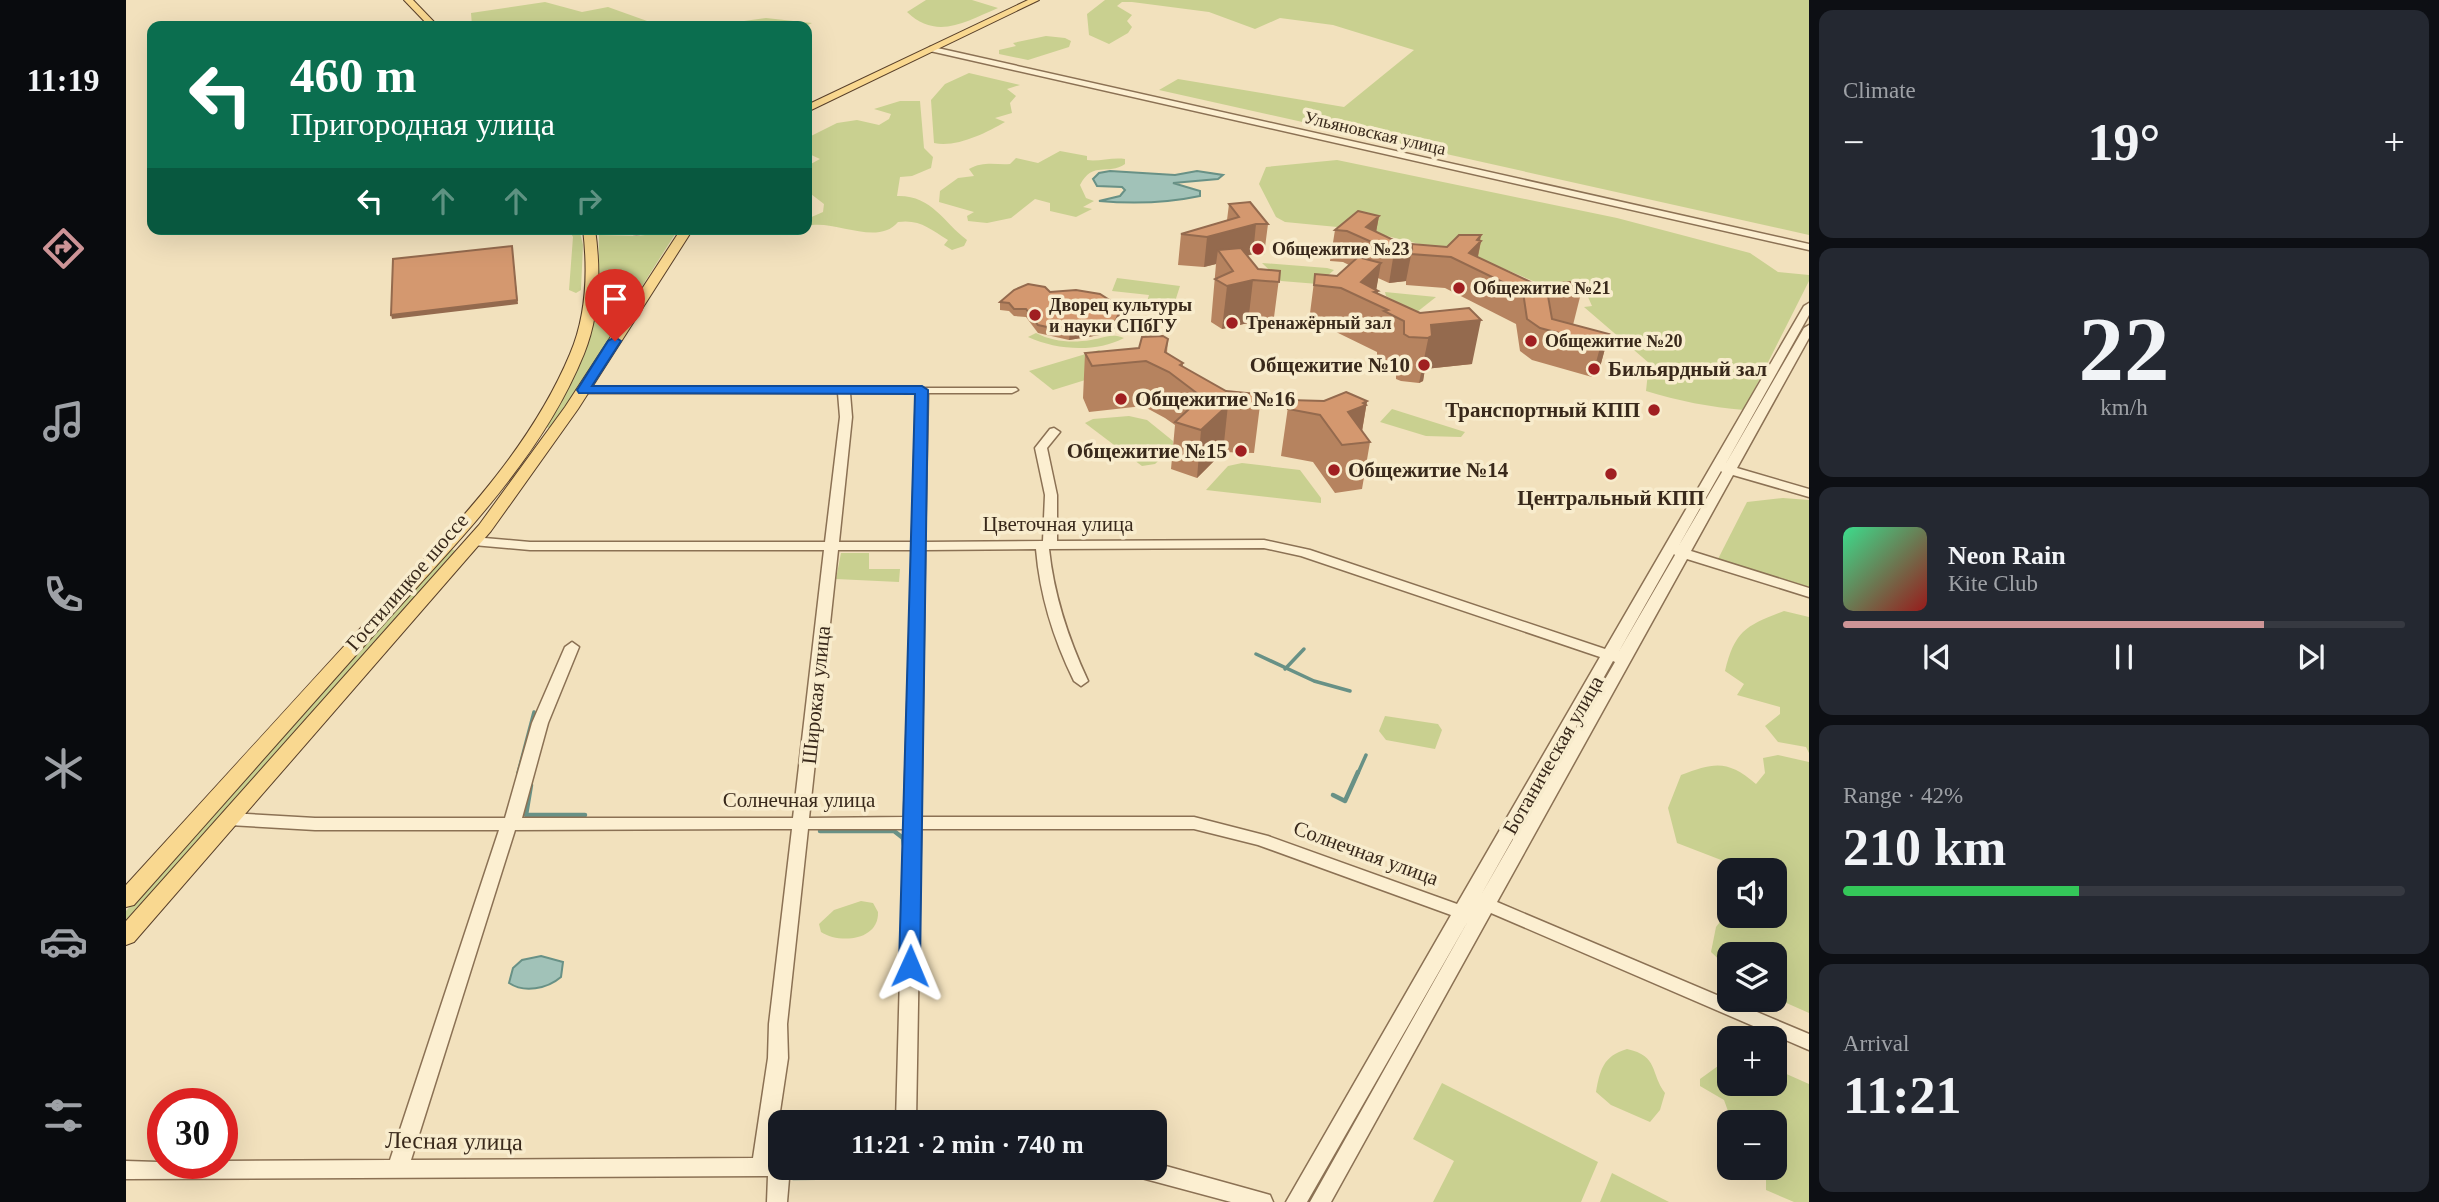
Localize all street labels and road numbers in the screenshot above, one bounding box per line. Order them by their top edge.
street label: Ульяновская улица [1302,107,1448,159]
street label: Гостилицкое шоссе [341,509,473,655]
street label: Цветочная улица [982,512,1134,536]
street label: Широкая улица [797,624,835,766]
street label: Ботаническая улица [1498,671,1609,839]
street label: Солнечная улица [723,788,876,812]
street label: Солнечная улица [1290,816,1442,891]
street label: Лесная улица [385,1127,523,1155]

